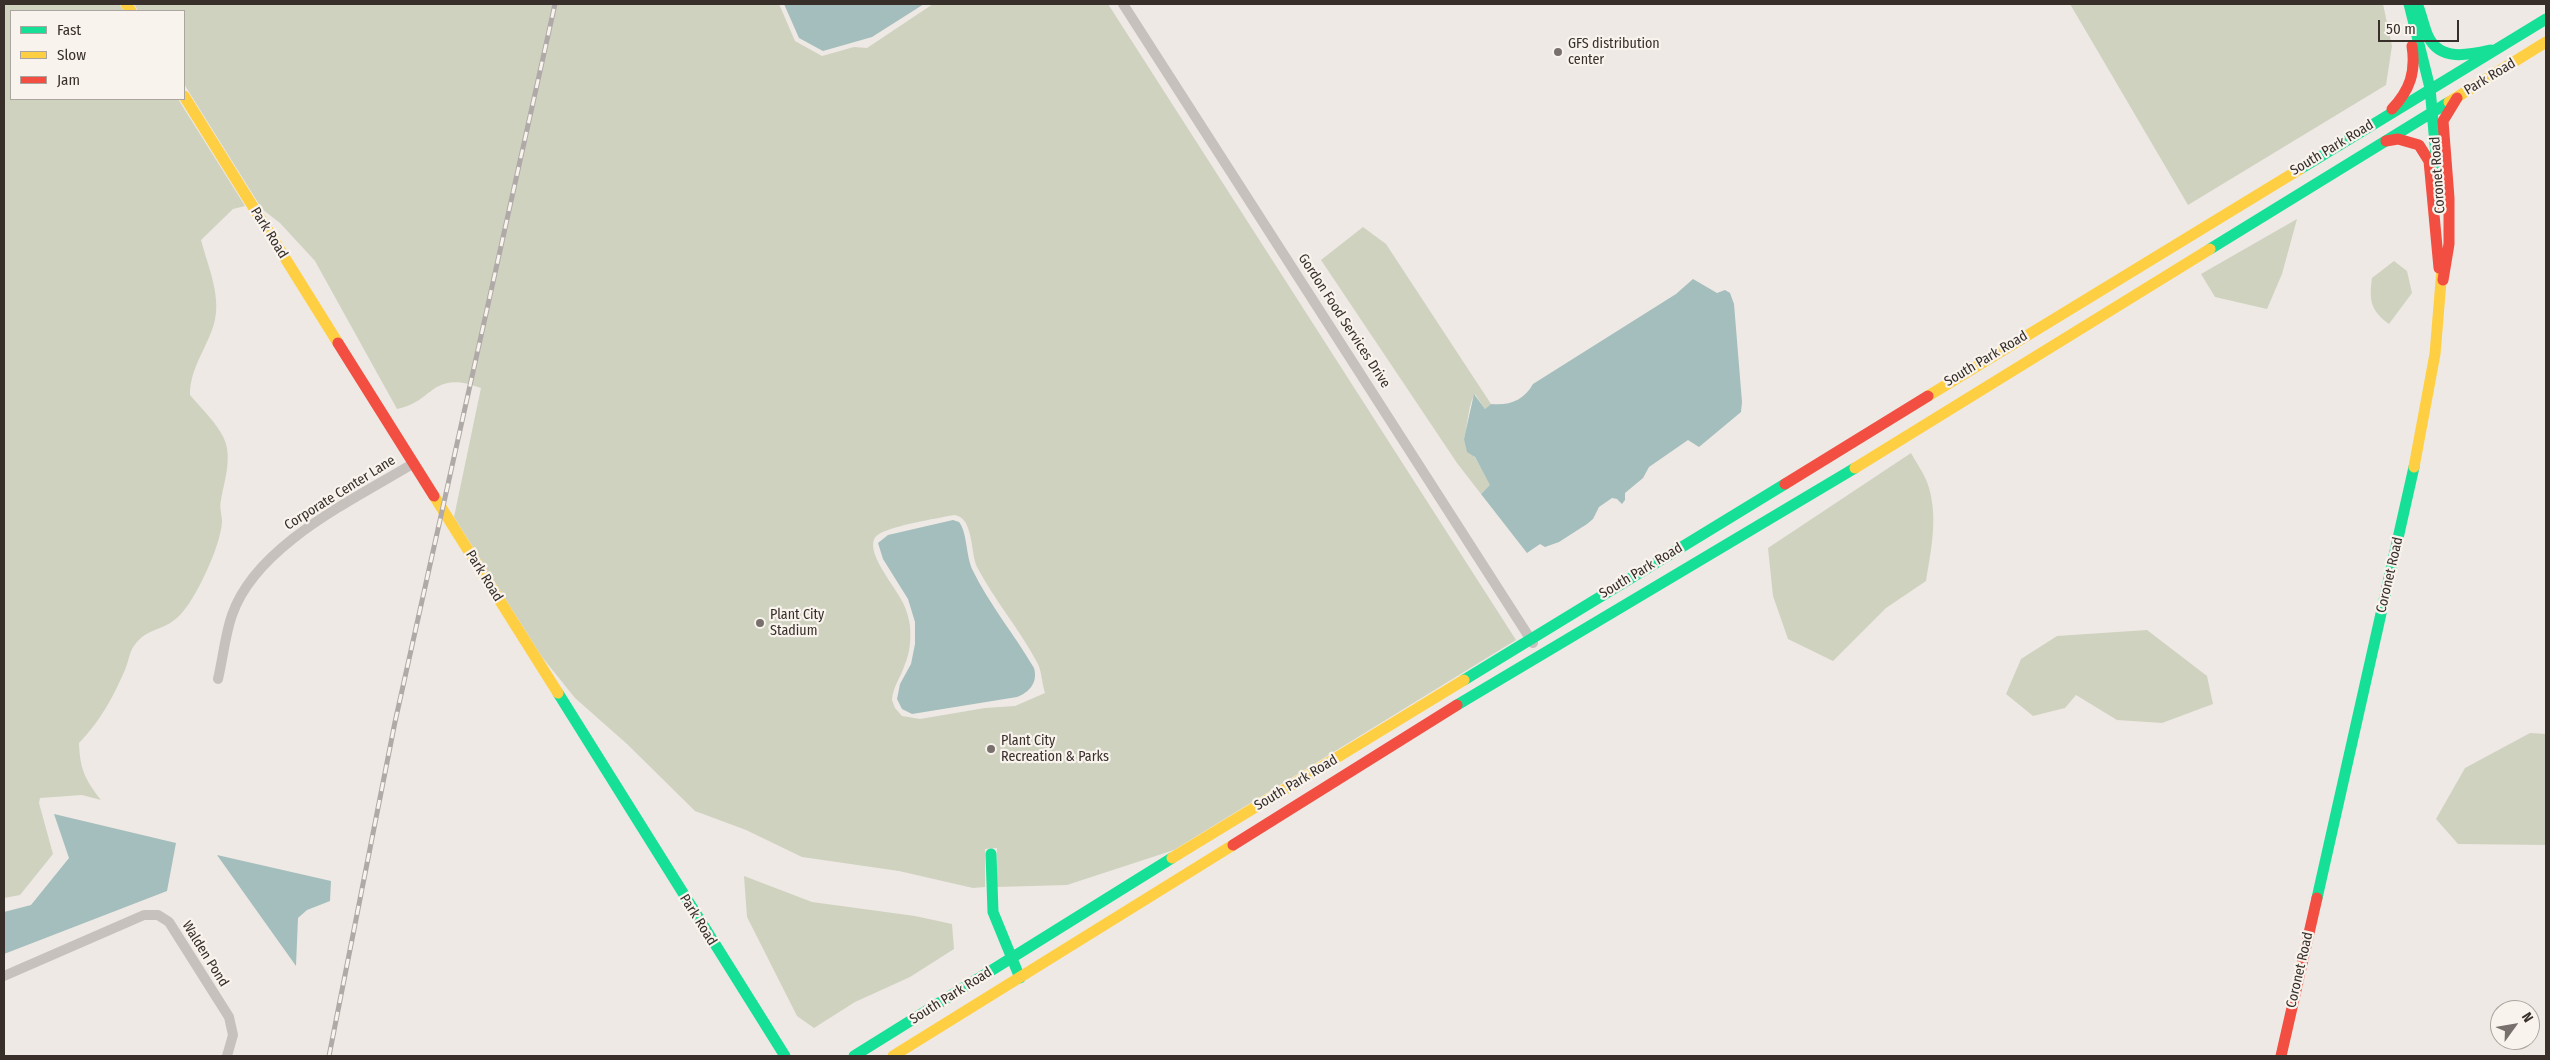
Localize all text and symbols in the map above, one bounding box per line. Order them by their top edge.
legend [10,10,185,100]
scale bar [2380,10,2461,42]
text: 50 m [2386,20,2416,38]
text: Fast [57,21,81,39]
place label: GFS distribution center [1568,36,1660,68]
text: Slow [57,46,86,64]
marker: GFS distribution center [1552,46,1564,58]
street label: Park Road [2461,55,2519,99]
text: Jam [57,71,80,89]
street label: South Park Road [2287,117,2377,179]
street label: Coronet Road [2427,136,2449,214]
street label: Park Road [247,204,291,262]
street label: Gordon Food Services Drive [1294,251,1394,391]
street label: South Park Road [1941,328,2031,390]
street label: Corporate Center Lane [281,452,399,534]
street label: Coronet Road [2373,535,2407,615]
street label: South Park Road [1596,540,1686,602]
street label: Park Road [462,547,506,605]
place label: Plant City Stadium [770,607,824,640]
marker: Plant City Stadium [754,617,766,629]
place label: Plant City Recreation & Parks [1001,733,1109,766]
marker: Plant City Recreation & Parks [985,743,997,755]
street label: South Park Road [1251,752,1341,814]
street label: Park Road [676,891,720,949]
street label: Walden Pond [178,918,232,990]
street label: Coronet Road [2283,930,2317,1010]
street label: South Park Road [907,964,995,1028]
north arrow [2490,1000,2540,1050]
text: N [2518,1009,2537,1025]

